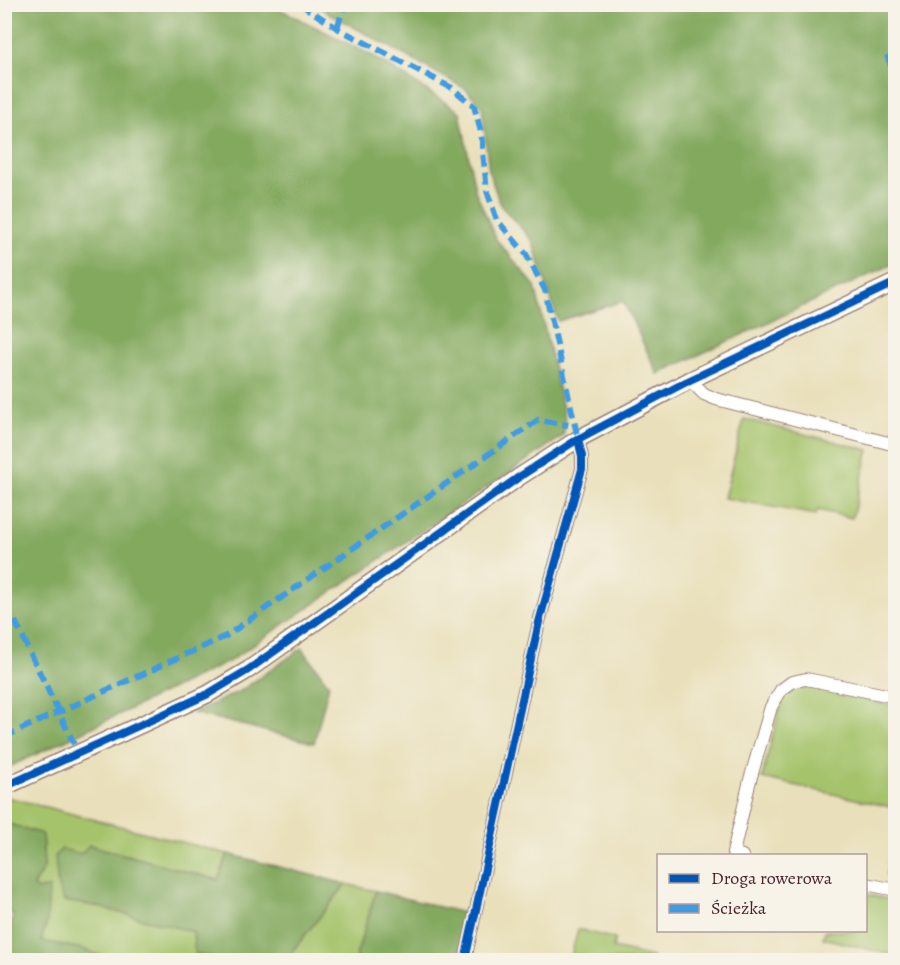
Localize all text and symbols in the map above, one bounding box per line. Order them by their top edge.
legend [657,854,867,932]
text: Droga rowerowa [711,866,833,890]
text: Ścieżka [711,896,767,920]

